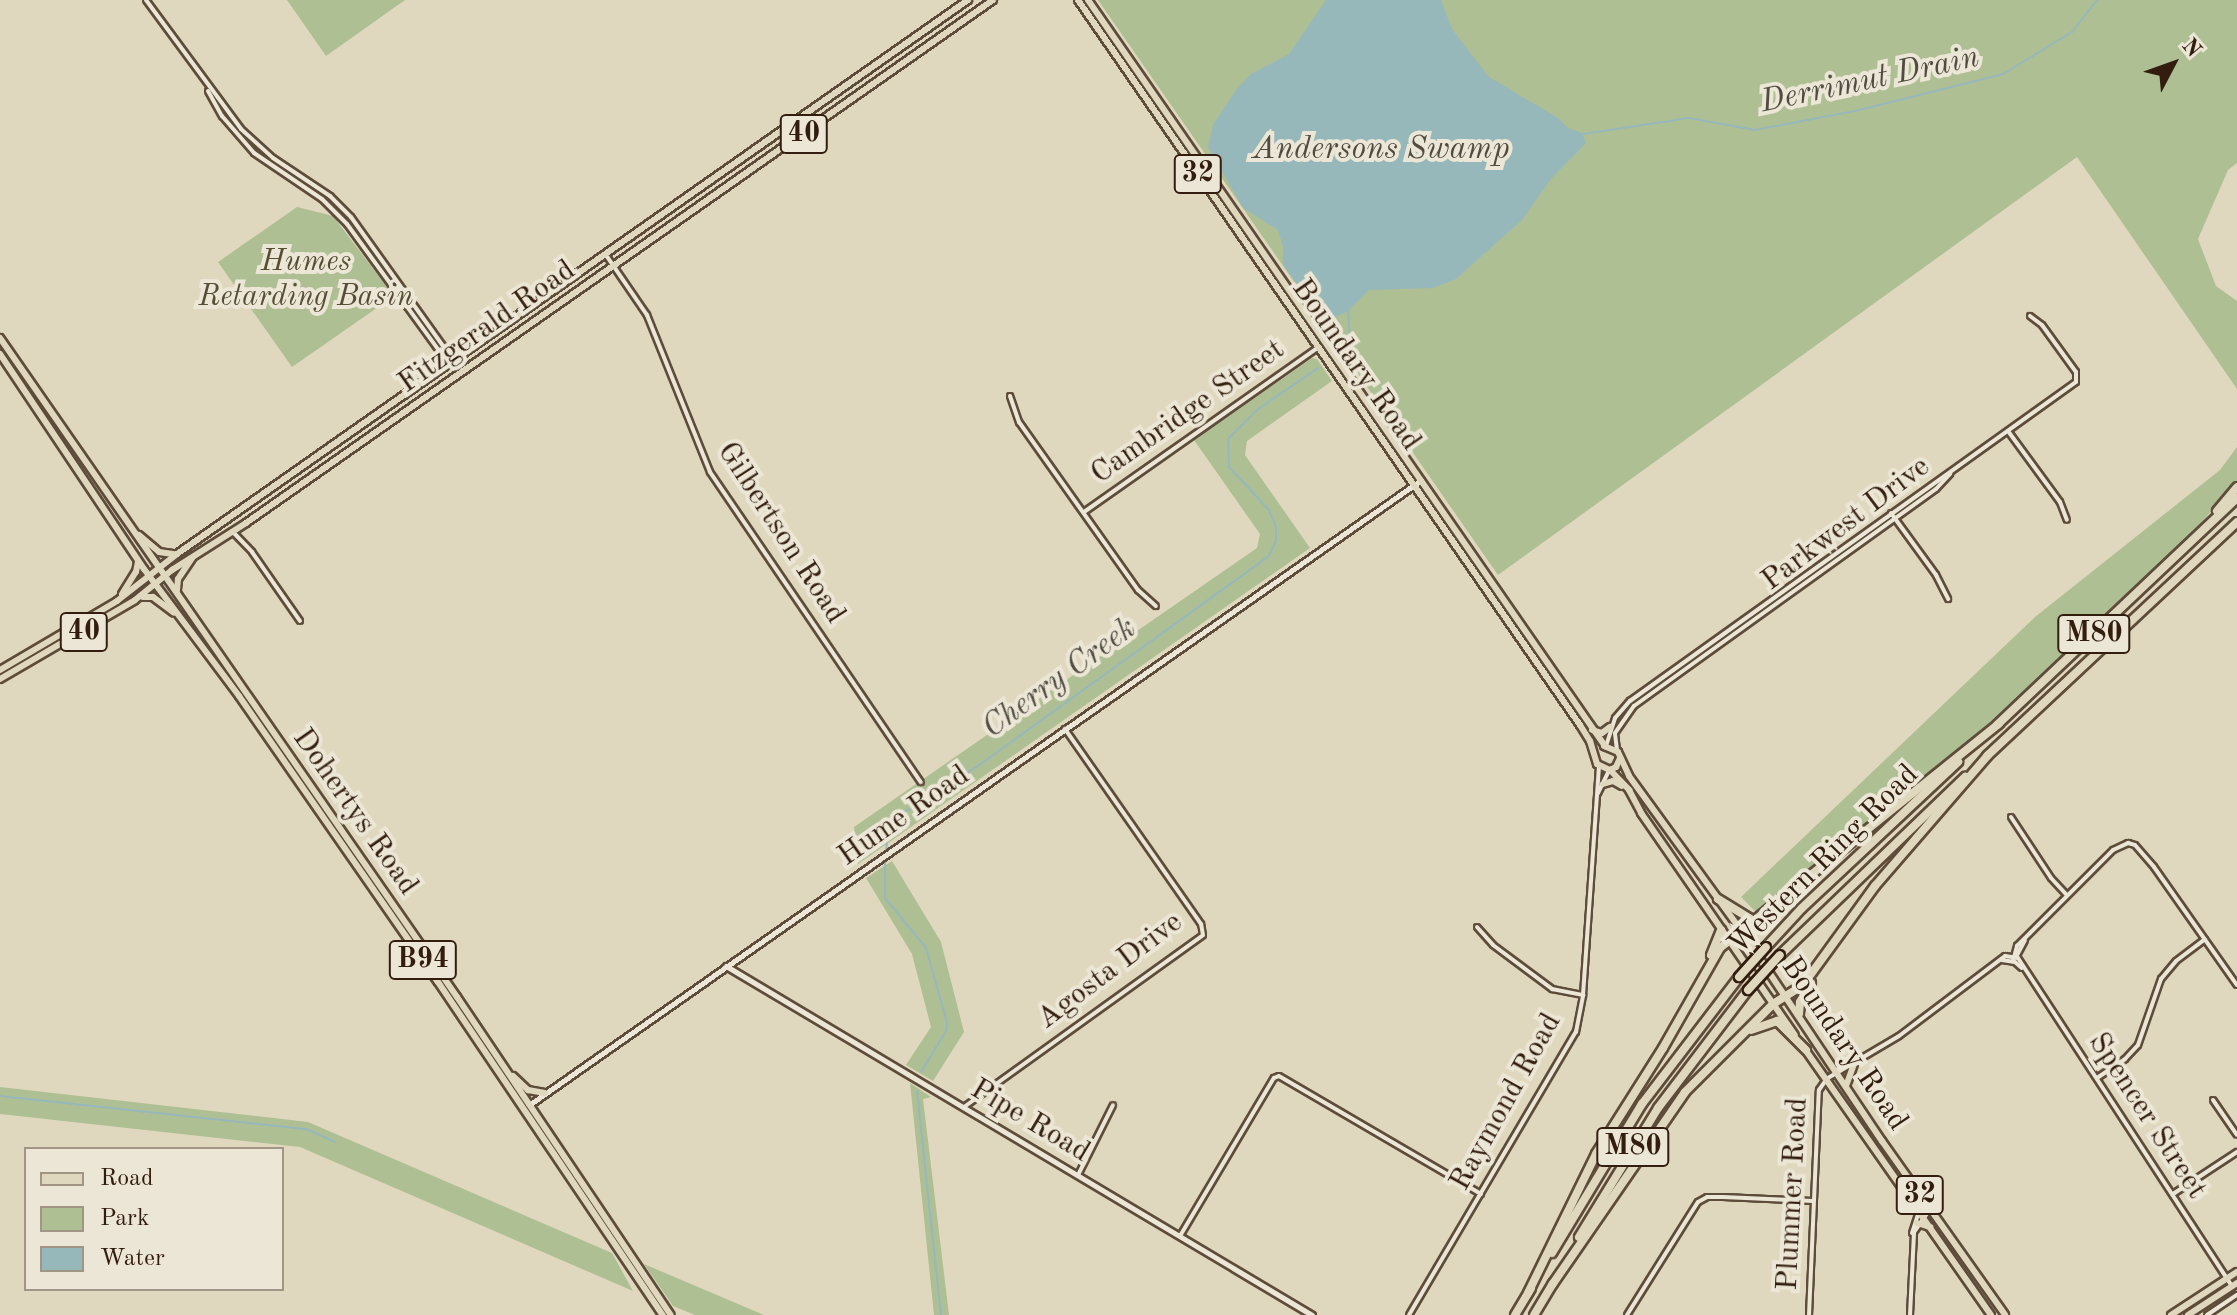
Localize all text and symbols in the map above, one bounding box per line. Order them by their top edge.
north arrow [2133,24,2213,104]
text: N [2177,35,2205,62]
water label: Derrimut Drain [1757,39,1983,123]
road number: 40 [778,110,830,158]
water label: Andersons Swamp [1252,131,1510,169]
road number: 32 [1172,150,1224,198]
park label: Humes Retarding Basin [199,244,413,314]
street label: Fitzgerald Road [391,253,583,401]
street label: Boundary Road [1283,272,1429,458]
street label: Cambridge Street [1084,332,1292,492]
street label: Gilbertson Road [709,436,853,630]
street label: Parkwest Drive [1755,449,1937,599]
road number: 40 [58,608,110,656]
water label: Cherry Creek [976,610,1144,748]
road number: M80 [2056,610,2132,658]
street label: Dohertys Road [284,722,426,902]
street label: Western Ring Road [1721,757,1927,963]
street label: Hume Road [831,758,977,874]
street label: Agosta Drive [1030,905,1190,1037]
road number: B94 [387,936,459,984]
street label: Boundary Road [1773,950,1915,1138]
street label: Raymond Road [1442,1007,1570,1197]
street label: Spencer Street [2080,1026,2214,1206]
street label: Pipe Road [964,1071,1096,1171]
street label: Plummer Road [1770,1096,1816,1292]
road number: M80 [1595,1123,1671,1171]
legend [24,1147,284,1291]
text: Road [100,1167,153,1191]
road number: 32 [1894,1171,1946,1219]
text: Park [100,1207,149,1231]
text: Water [100,1247,165,1271]

